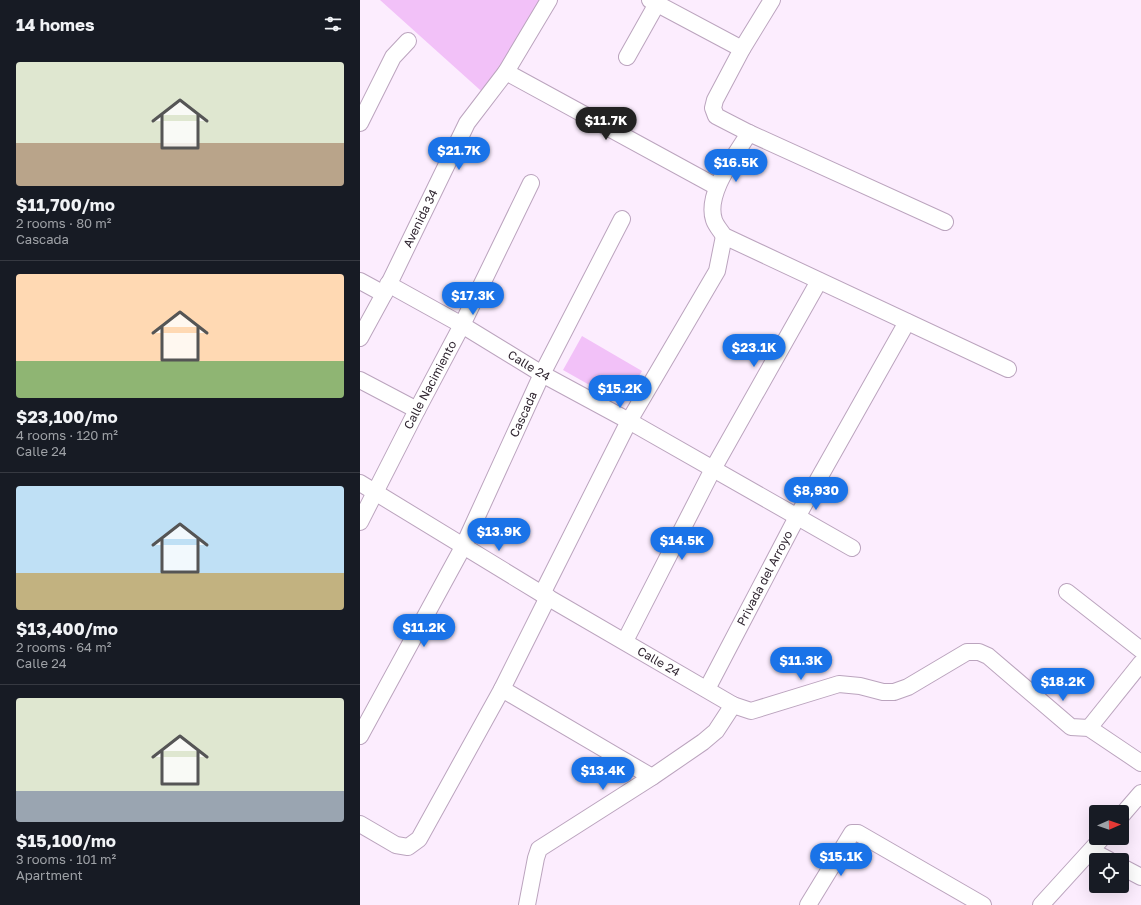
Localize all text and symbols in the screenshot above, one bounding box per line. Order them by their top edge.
icon: filters [322,13,344,35]
text: 14 homes [16,14,95,35]
icon: home [144,88,216,160]
pin: $11.7K [573,107,639,141]
text: $11.7K [585,112,627,128]
pin: $21.7K [426,137,492,171]
text: $21.7K [437,142,481,158]
pin: $16.5K [703,149,769,183]
text: $16.5K [713,154,759,170]
street label: Avenida 34 [400,187,441,250]
text: $11,700/mo [16,194,115,215]
text: 2 rooms · 80 m² [16,215,112,231]
text: Cascada [16,231,69,247]
pin: $17.3K [440,282,506,316]
text: $17.3K [451,287,495,303]
icon: home [144,300,216,372]
pin: $23.1K [721,334,787,368]
street label: Calle Nacimiento [400,338,459,432]
text: $23.1K [732,339,776,355]
street label: Calle 24 [505,347,553,384]
pin: $15.2K [587,375,653,409]
text: $15.2K [598,380,642,396]
street label: Cascada [506,389,540,440]
text: $23,100/mo [16,406,118,427]
text: 4 rooms · 120 m² [16,427,118,443]
text: Calle 24 [16,443,67,459]
pin: $8,930 [783,477,849,511]
text: $8,930 [793,482,839,498]
icon: home [144,512,216,584]
pin: $13.9K [466,518,532,552]
text: $13.9K [476,523,522,539]
pin: $14.5K [649,527,715,561]
street label: Privada del Arroyo [733,528,796,628]
text: $14.5K [659,532,705,548]
pin: $11.2K [391,614,457,648]
text: $13,400/mo [16,618,118,639]
text: $11.2K [402,619,446,635]
text: 2 rooms · 64 m² [16,639,111,655]
street label: Calle 24 [635,643,683,680]
pin: $11.3K [768,647,834,681]
text: $11.3K [779,652,823,668]
text: Calle 24 [16,655,67,671]
pin: $18.2K [1030,668,1096,702]
text: $18.2K [1040,673,1086,689]
icon: home [144,724,216,796]
pin: $13.4K [570,757,636,791]
text: $13.4K [580,762,626,778]
north arrow [1089,805,1129,845]
map controls [1089,805,1129,893]
text: $15,100/mo [16,830,116,851]
pin: $15.1K [808,843,874,877]
text: $15.1K [819,848,863,864]
text: 3 rooms · 101 m² [16,851,116,867]
button: locate [1089,853,1129,893]
text: Apartment [16,867,83,883]

